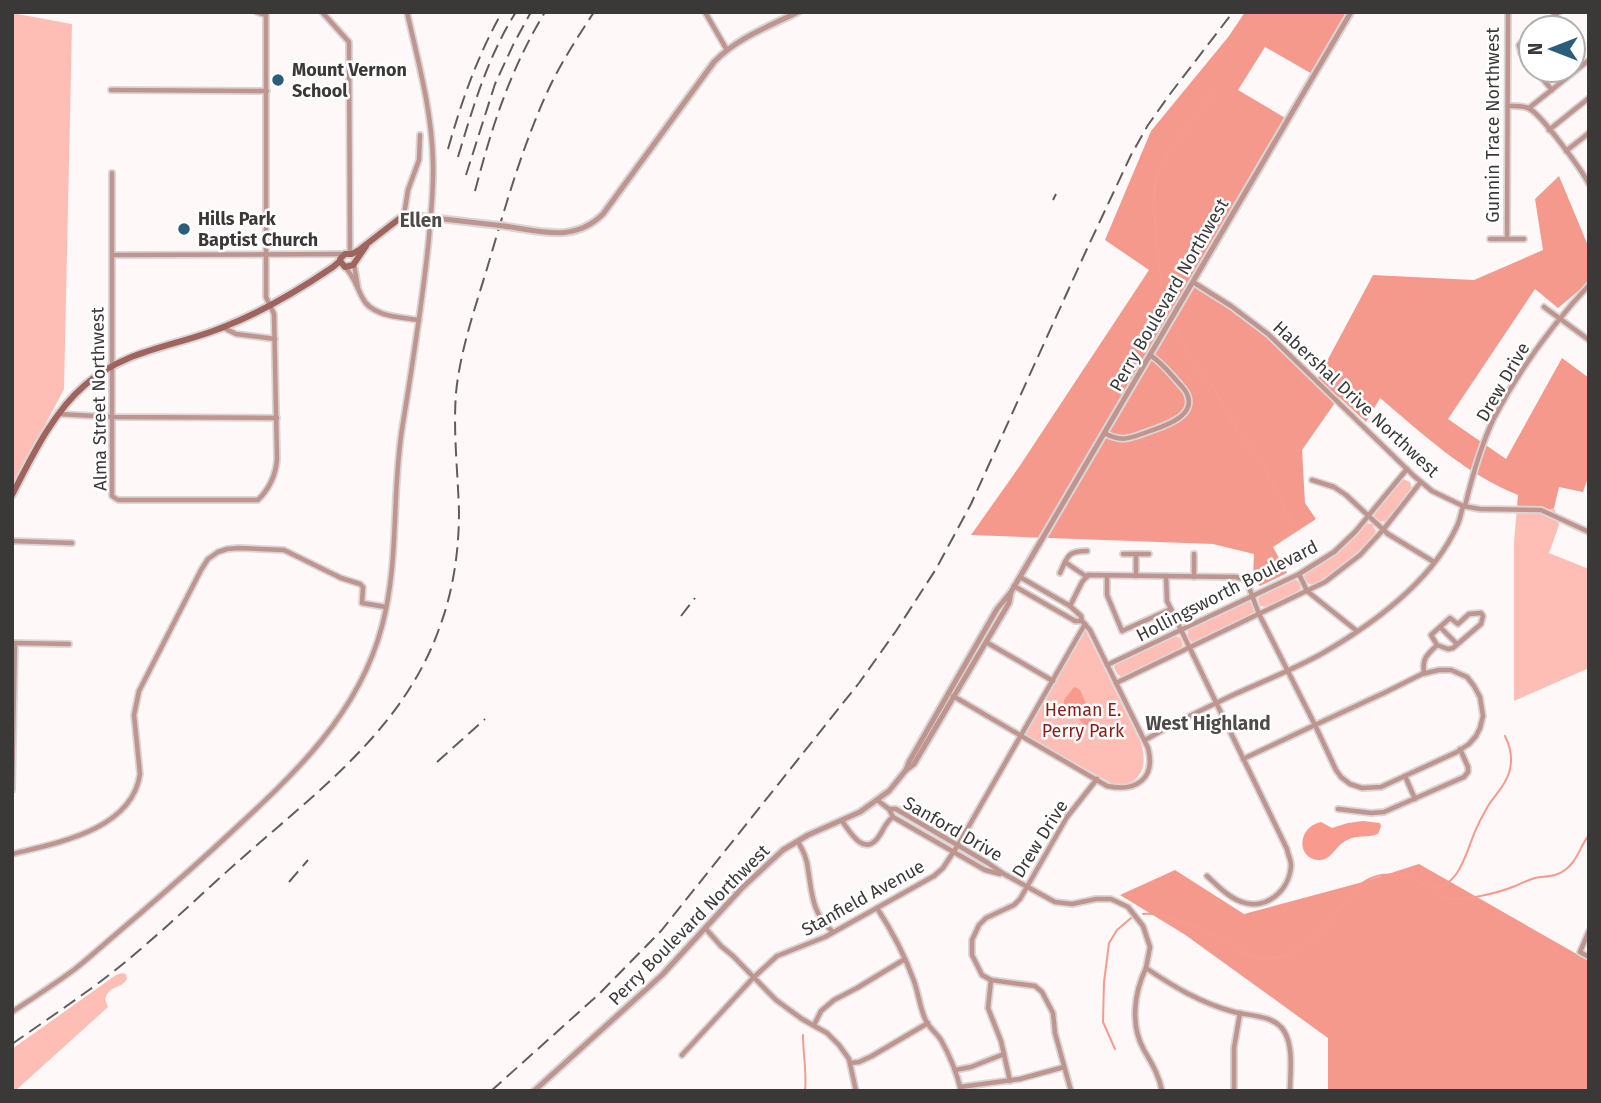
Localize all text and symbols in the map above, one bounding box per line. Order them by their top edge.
north arrow [1517,14,1587,84]
street label: Gunnin Trace Northwest [1482,27,1504,223]
text: N [1524,43,1547,55]
place label: Mount Vernon School [292,59,407,102]
marker: Mount Vernon School [270,72,286,88]
street label: Perry Boulevard Northwest [1105,194,1233,395]
place label: Hills Park Baptist Church [198,208,318,251]
district label: Ellen [400,209,442,232]
marker: Hills Park Baptist Church [176,221,192,237]
street label: Alma Street Northwest [86,307,112,491]
street label: Habershal Drive Northwest [1268,316,1444,482]
street label: Drew Drive [1472,339,1534,425]
street label: Hollingsworth Boulevard [1132,536,1322,646]
park label: Heman E. Perry Park [1042,699,1125,742]
district label: West Highland [1145,712,1271,735]
street label: Sanford Drive [900,792,1006,866]
street label: Drew Drive [1007,796,1073,882]
street label: Perry Boulevard Northwest [604,840,774,1010]
street label: Stanfield Avenue [798,855,928,941]

